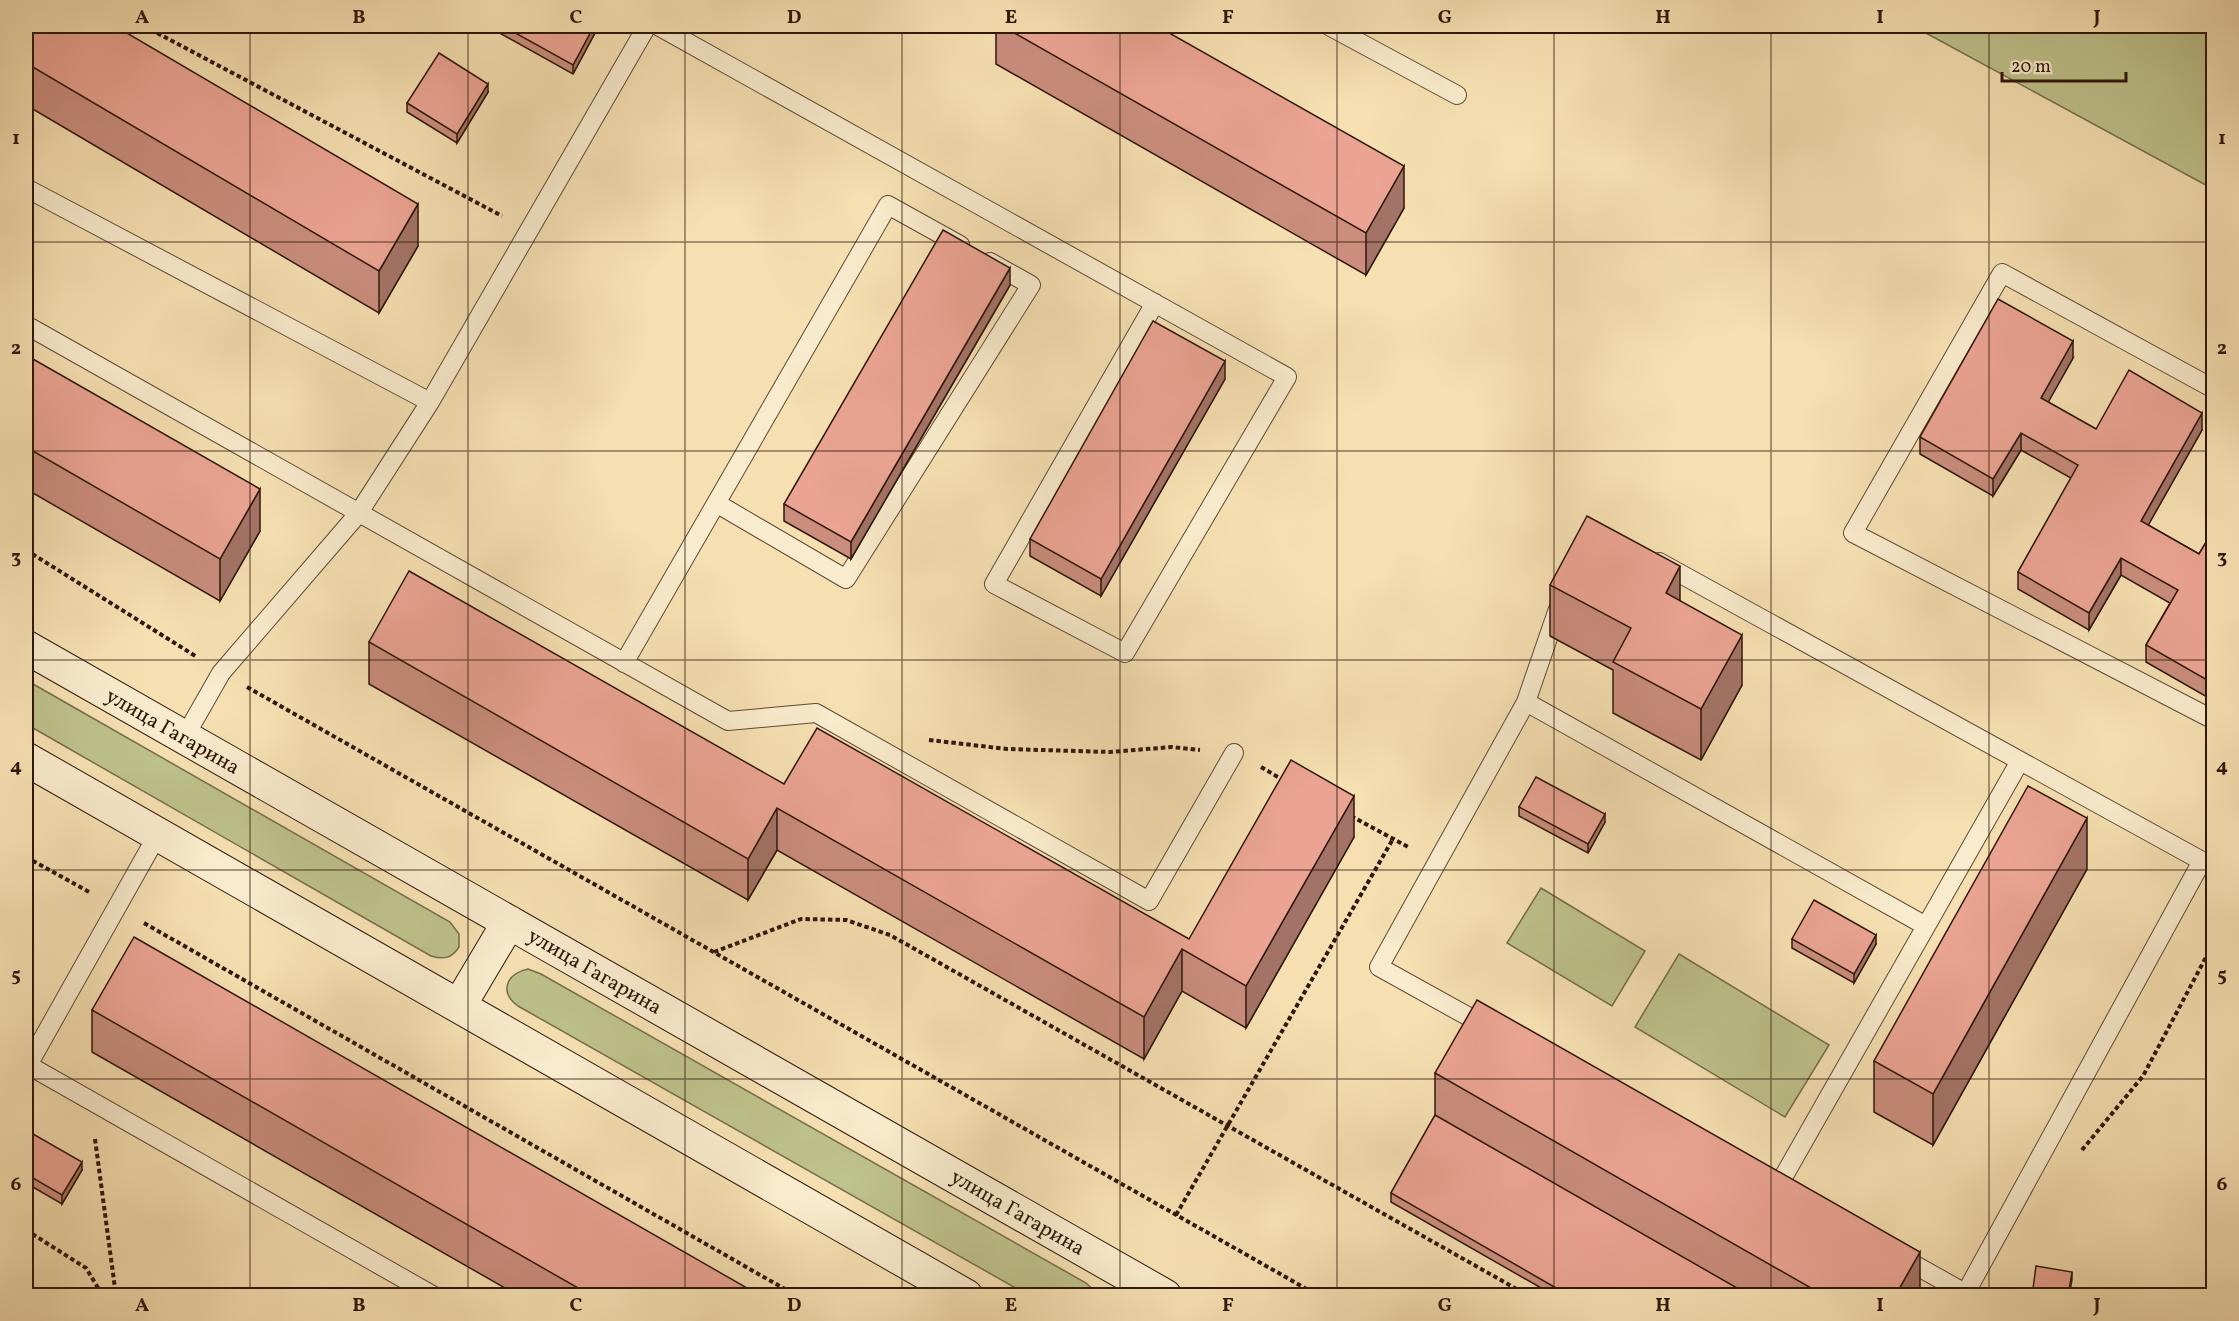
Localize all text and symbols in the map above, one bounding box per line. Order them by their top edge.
text: A [135,4,149,32]
text: B [352,4,366,32]
text: C [570,4,583,32]
text: D [787,4,801,32]
text: E [1005,4,1017,32]
text: F [1222,4,1234,32]
text: G [1438,4,1452,32]
text: H [1655,4,1671,32]
text: I [1876,4,1884,32]
text: J [2092,4,2101,32]
scale bar [2002,45,2126,83]
text: 20 m [2011,55,2051,80]
text: 1 [12,125,20,153]
text: 1 [2218,125,2226,153]
text: 2 [11,335,21,363]
text: 2 [2217,335,2227,363]
text: 3 [11,544,21,572]
text: 3 [2217,544,2227,572]
street label: улица Гагарина [100,682,245,783]
text: 4 [10,753,22,781]
text: 4 [2216,753,2228,781]
street label: улица Гагарина [522,922,667,1023]
text: 5 [11,962,21,990]
text: 5 [2217,962,2227,990]
street label: улица Гагарина [945,1163,1090,1264]
text: 6 [11,1171,22,1199]
text: 6 [2217,1171,2228,1199]
text: A [135,1292,149,1320]
text: B [352,1292,366,1320]
text: C [570,1292,583,1320]
text: D [787,1292,801,1320]
text: E [1005,1292,1017,1320]
text: F [1222,1292,1234,1320]
text: G [1438,1292,1452,1320]
text: H [1655,1292,1671,1320]
text: I [1876,1292,1884,1320]
text: J [2092,1292,2101,1320]

